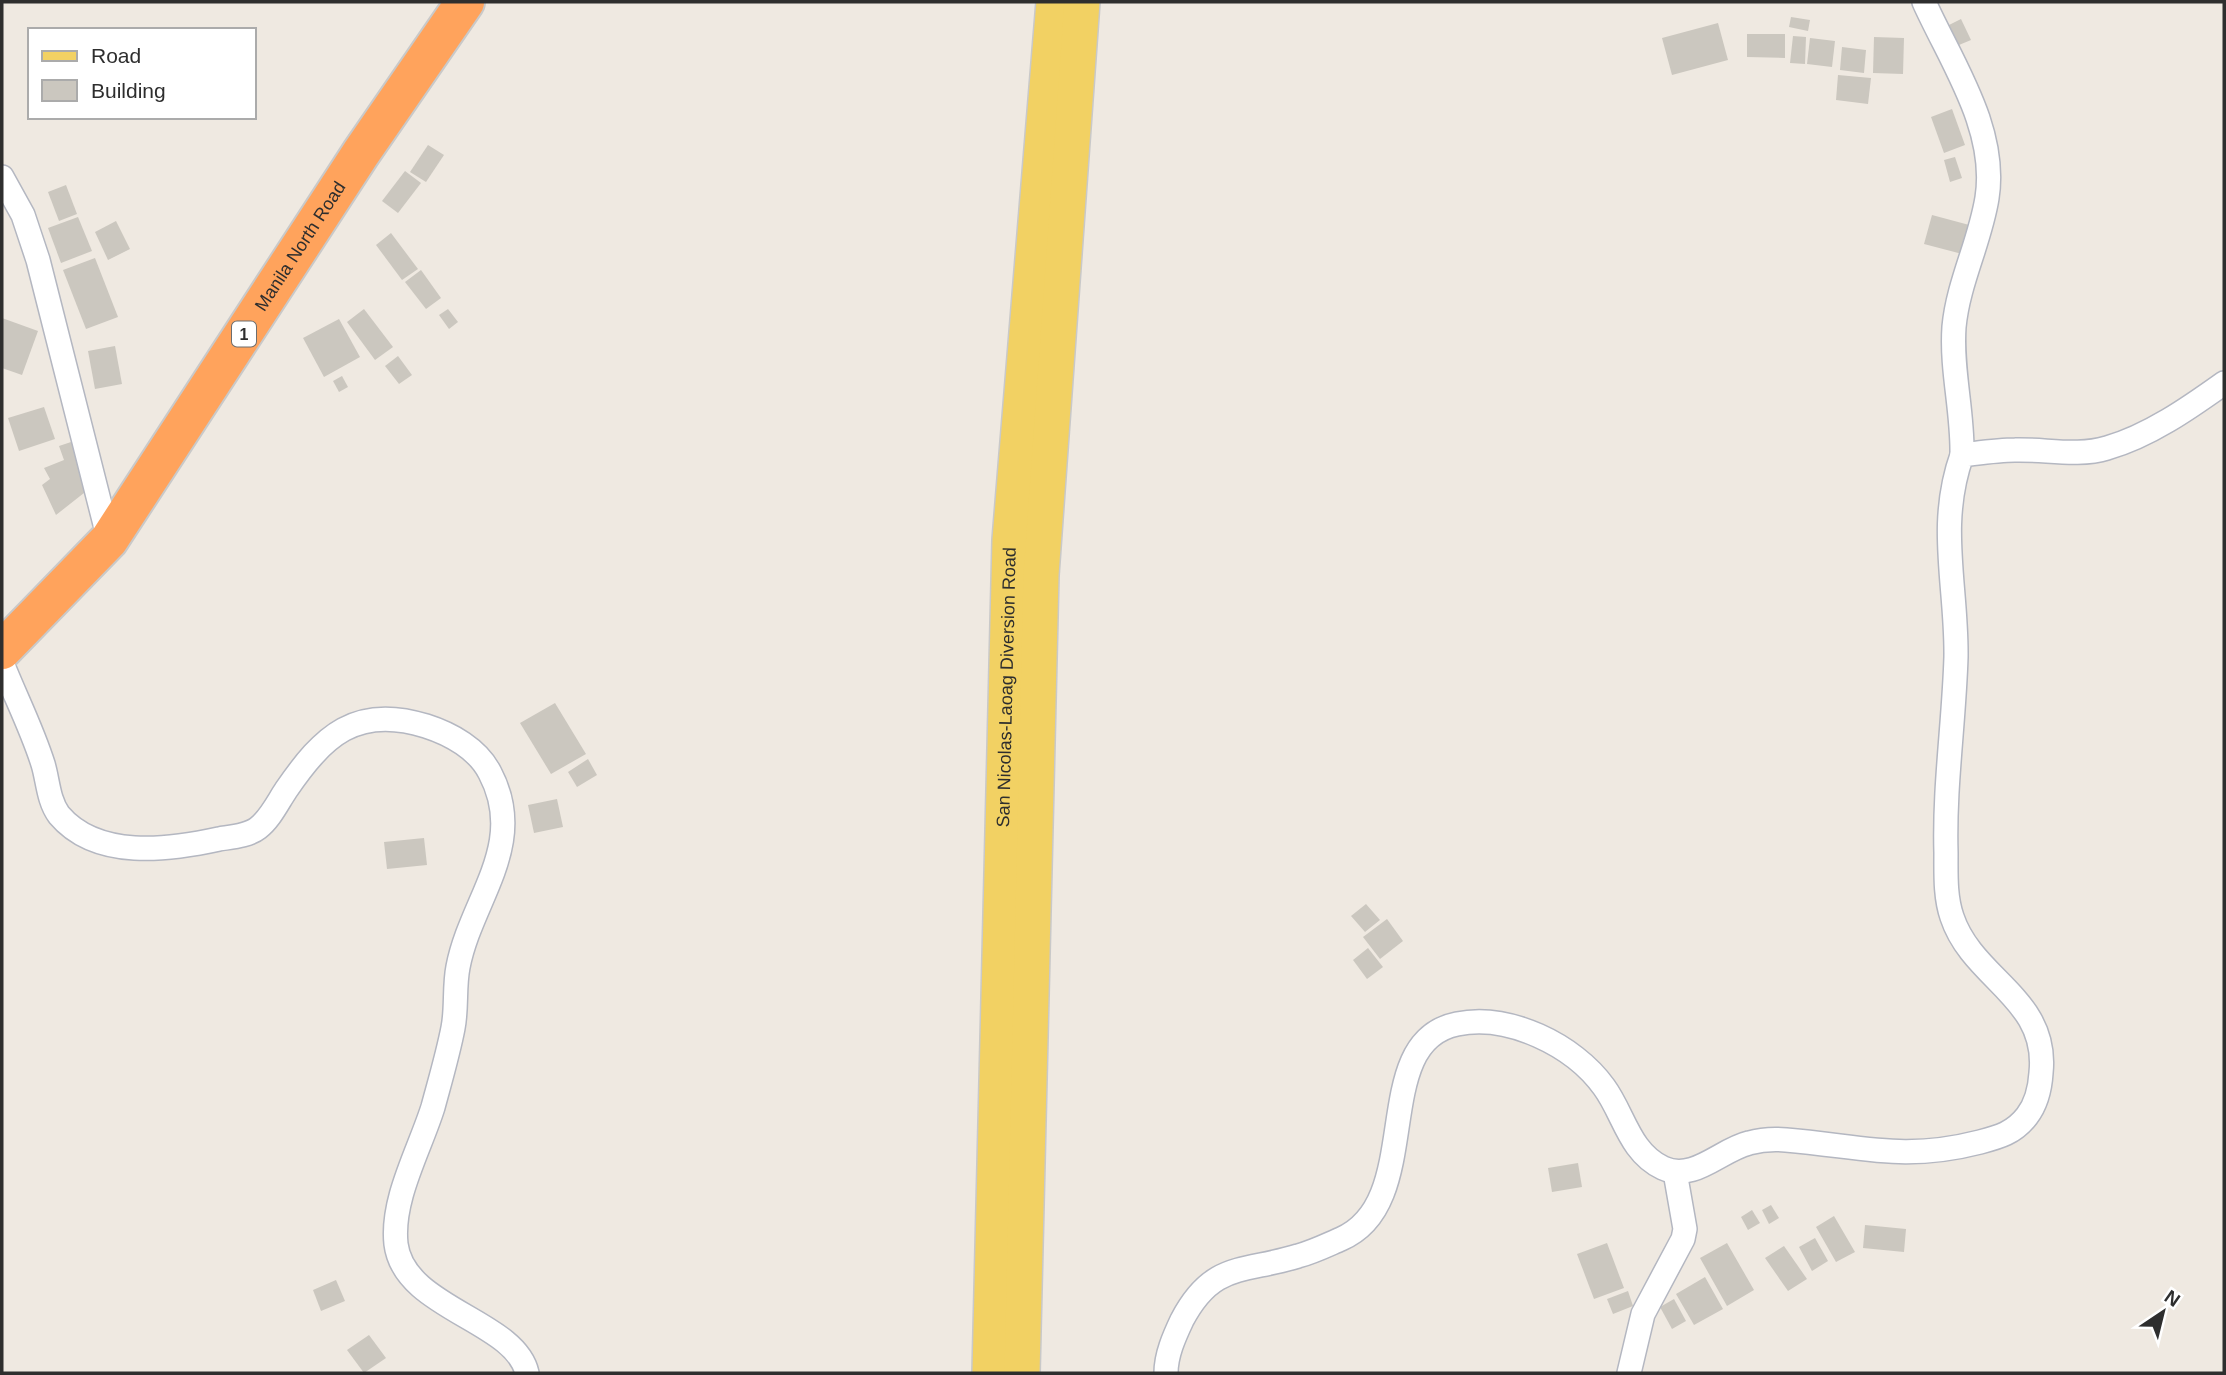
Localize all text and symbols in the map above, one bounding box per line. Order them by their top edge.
legend [28,28,256,119]
text: Road [91,44,141,67]
text: Building [91,79,166,102]
street label: Manila North Road [251,178,350,315]
road number: 1 [232,322,256,346]
street label: San Nicolas-Laoag Diversion Road [993,547,1020,828]
north arrow [2128,1277,2198,1347]
text: N [2161,1286,2184,1311]

